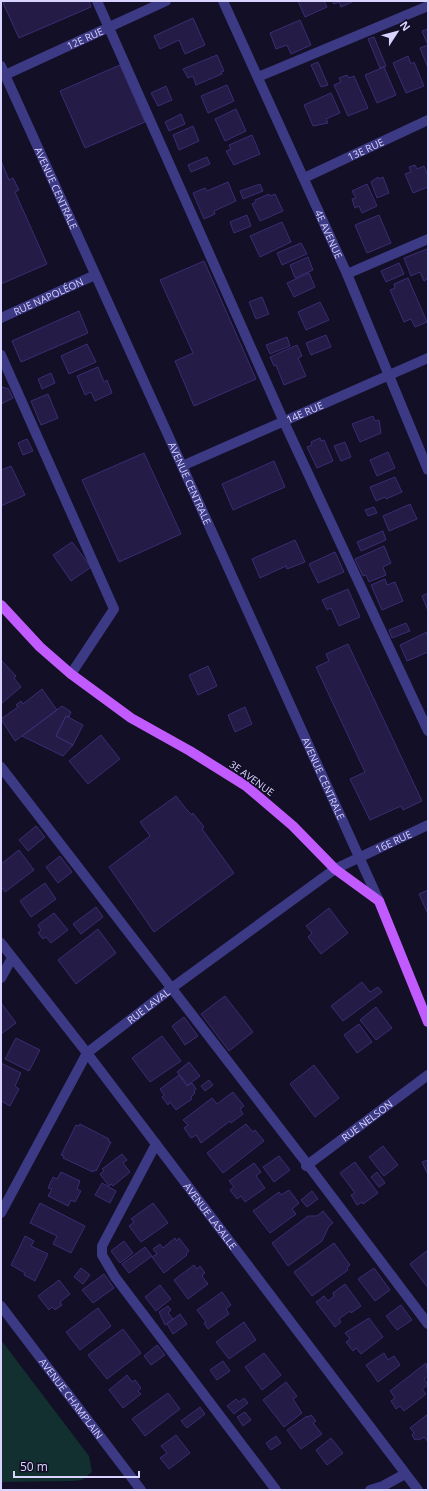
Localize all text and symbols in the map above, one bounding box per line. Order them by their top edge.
north arrow [377,12,417,52]
text: N [397,18,414,34]
street label: 12E RUE [64,24,105,53]
street label: 13E RUE [345,135,386,164]
street label: AVENUE CENTRALE [32,145,81,232]
street label: 4E AVENUE [312,207,346,261]
street label: RUE NAPOLÉON [11,274,85,318]
street label: 14E RUE [284,398,325,426]
street label: AVENUE CENTRALE [165,440,215,527]
street label: AVENUE CENTRALE [299,735,348,822]
street label: 3E AVENUE [227,757,277,799]
street label: 16E RUE [373,827,414,856]
street label: RUE LAVAL [124,985,173,1027]
street label: RUE NELSON [338,1097,395,1144]
street label: AVENUE LASALLE [181,1180,240,1252]
street label: AVENUE CHAMPLAIN [36,1355,106,1441]
scale bar [14,1453,139,1479]
text: 50 m [20,1458,48,1475]

